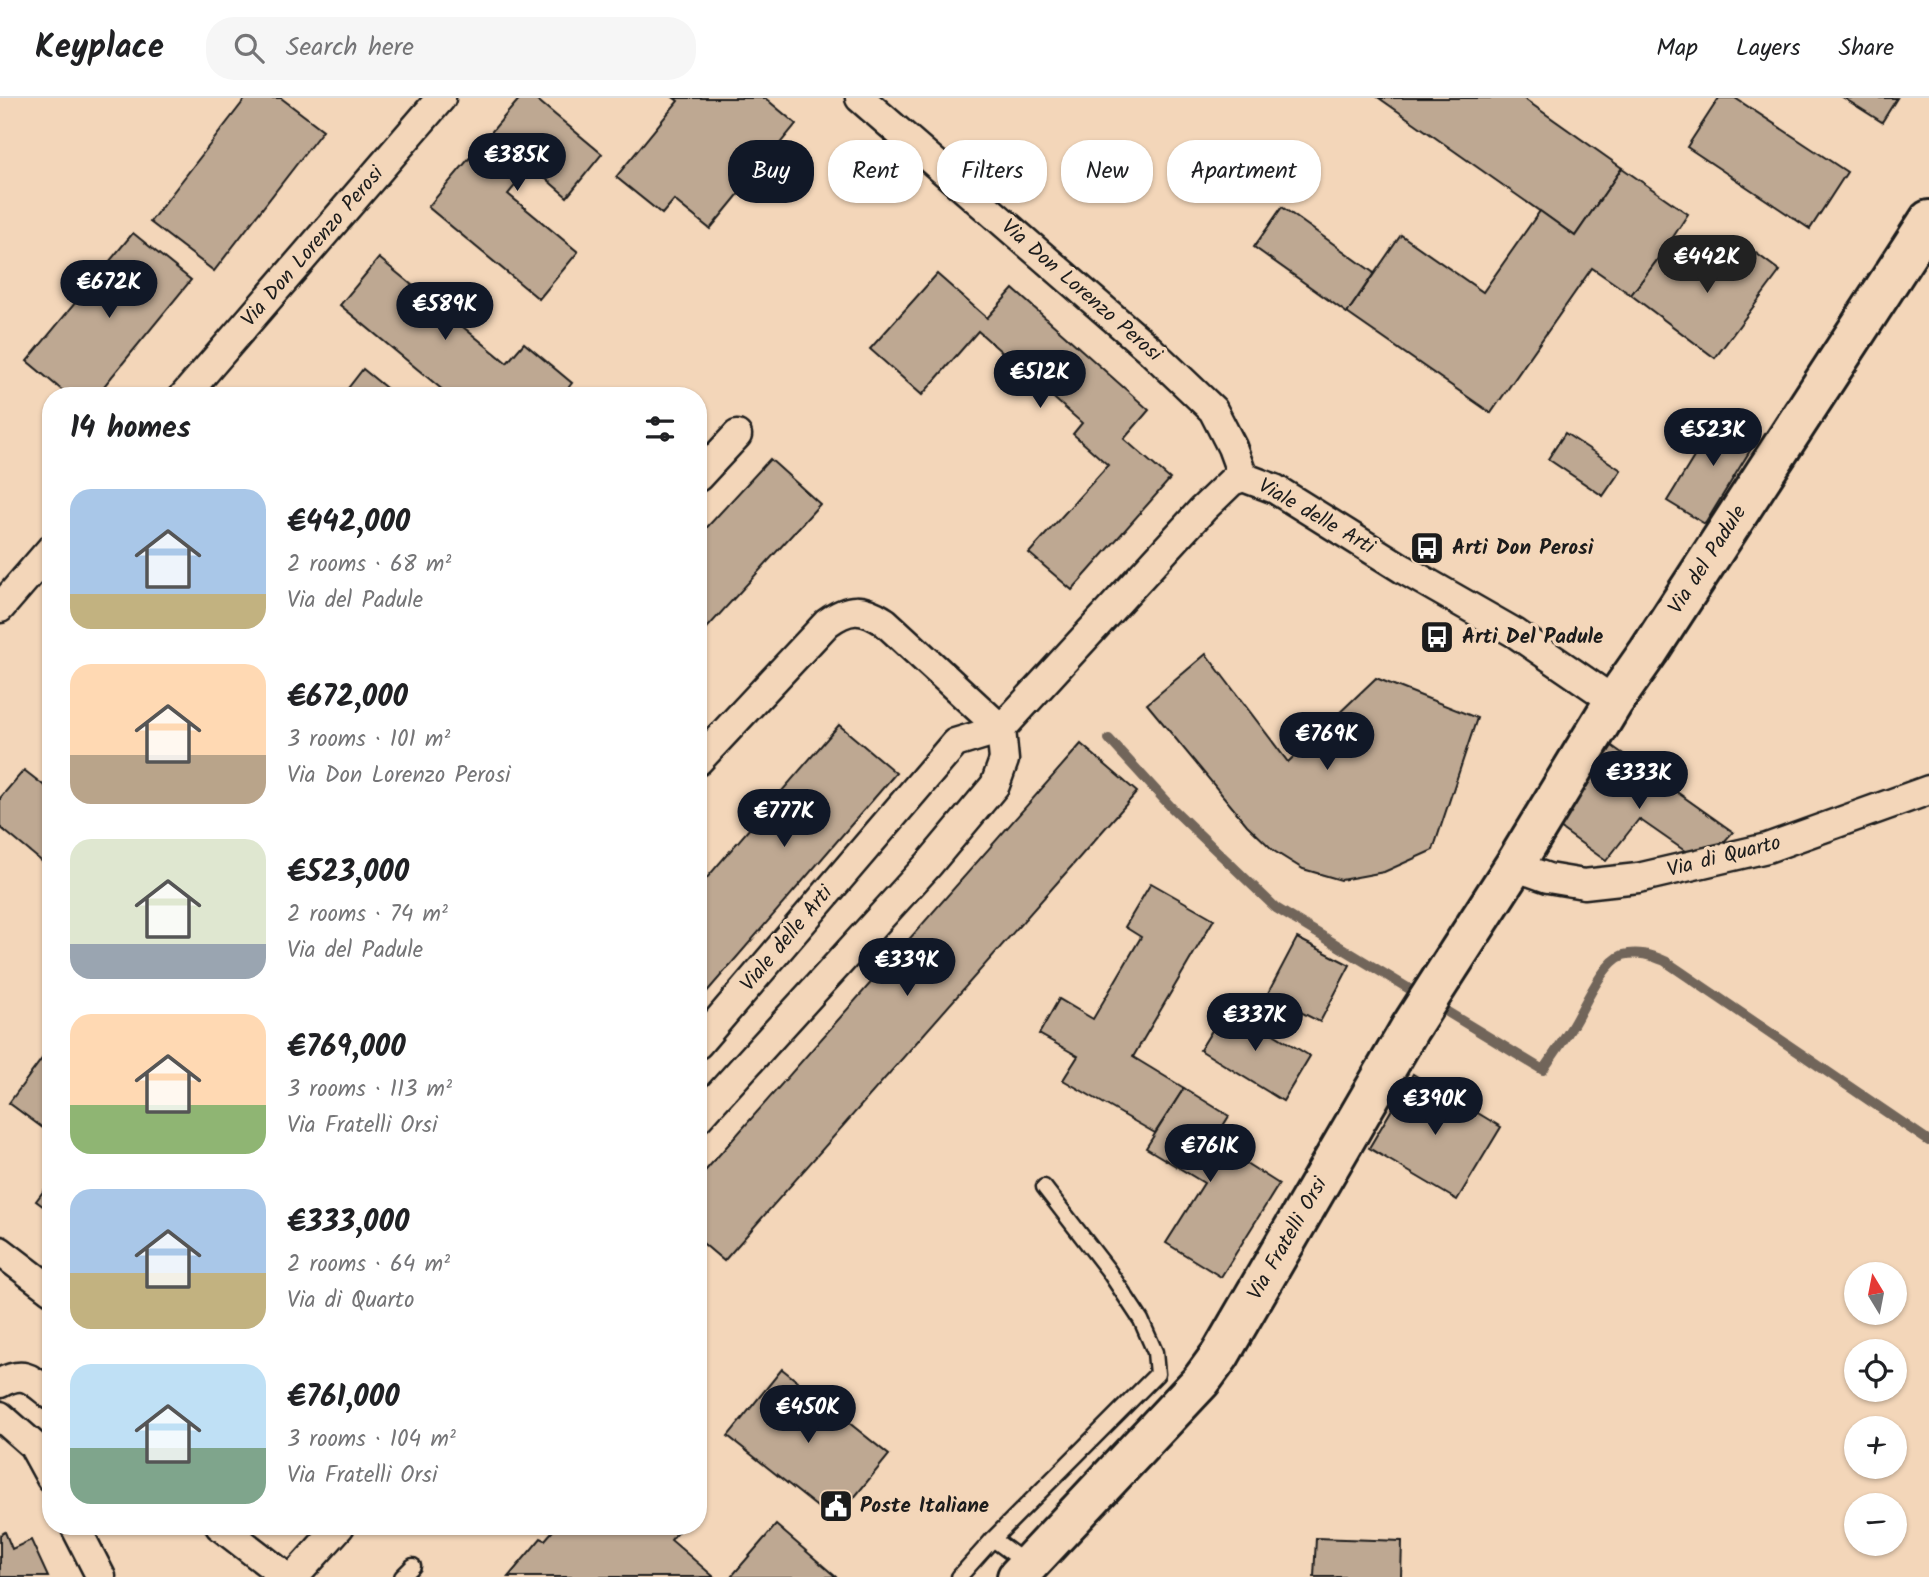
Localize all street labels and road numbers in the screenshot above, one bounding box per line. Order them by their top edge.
street label: Via Don Lorenzo Perosi [234,158,393,335]
street label: Via Don Lorenzo Perosi [993,212,1170,371]
street label: Viale delle Arti [1251,470,1381,564]
street label: Via del Padule [1660,498,1756,621]
street label: Via di Quarto [1664,827,1784,887]
street label: Viale delle Arti [733,878,842,999]
street label: Via Fratelli Orsi [1239,1170,1337,1307]

